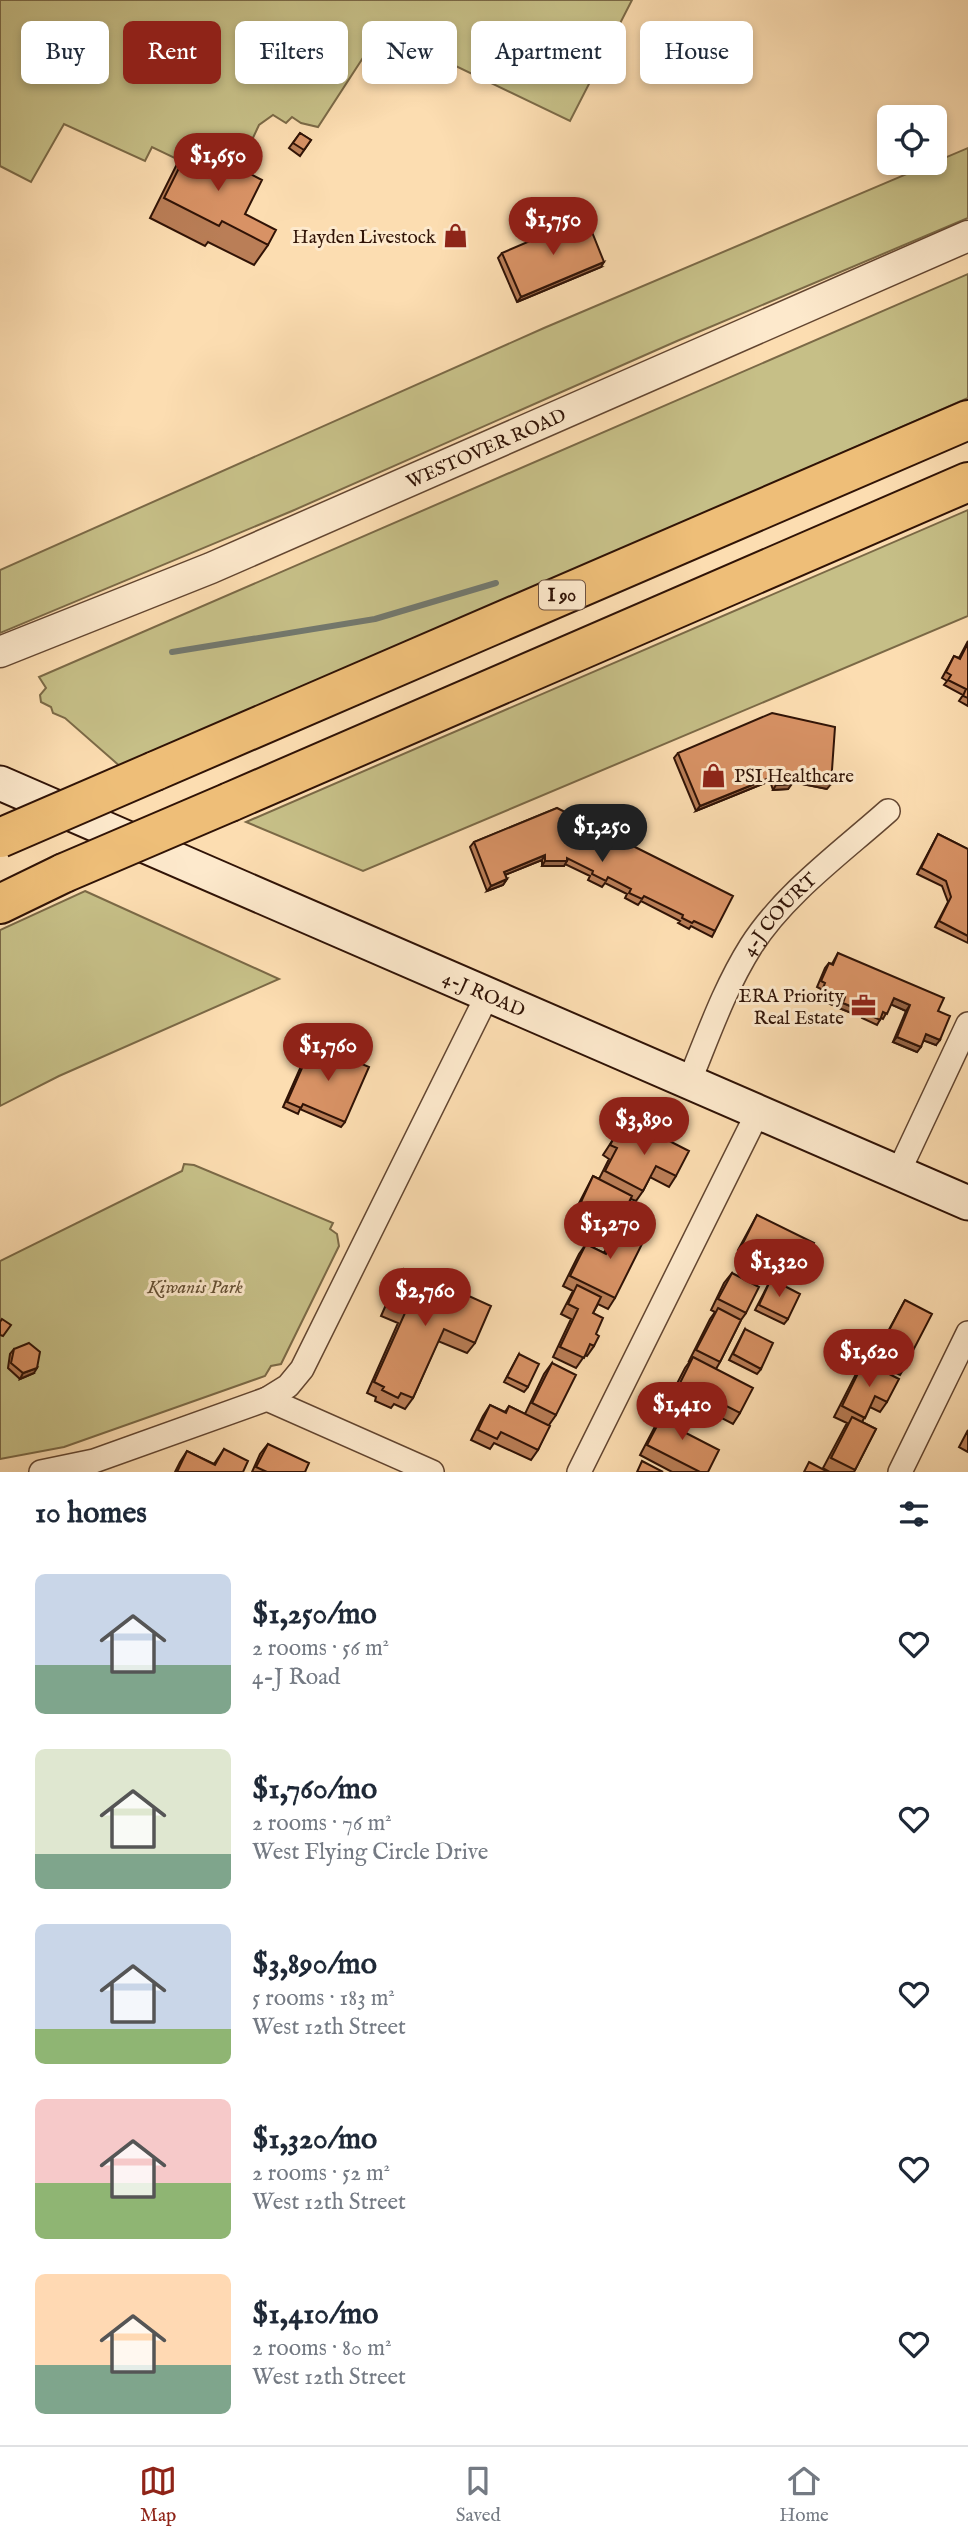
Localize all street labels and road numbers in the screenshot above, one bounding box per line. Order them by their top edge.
street label: WESTOVER ROAD [403,404,570,495]
road number: I 90 [539,580,585,610]
street label: 4-J COURT [738,868,823,961]
street label: 4-J ROAD [439,967,529,1023]

